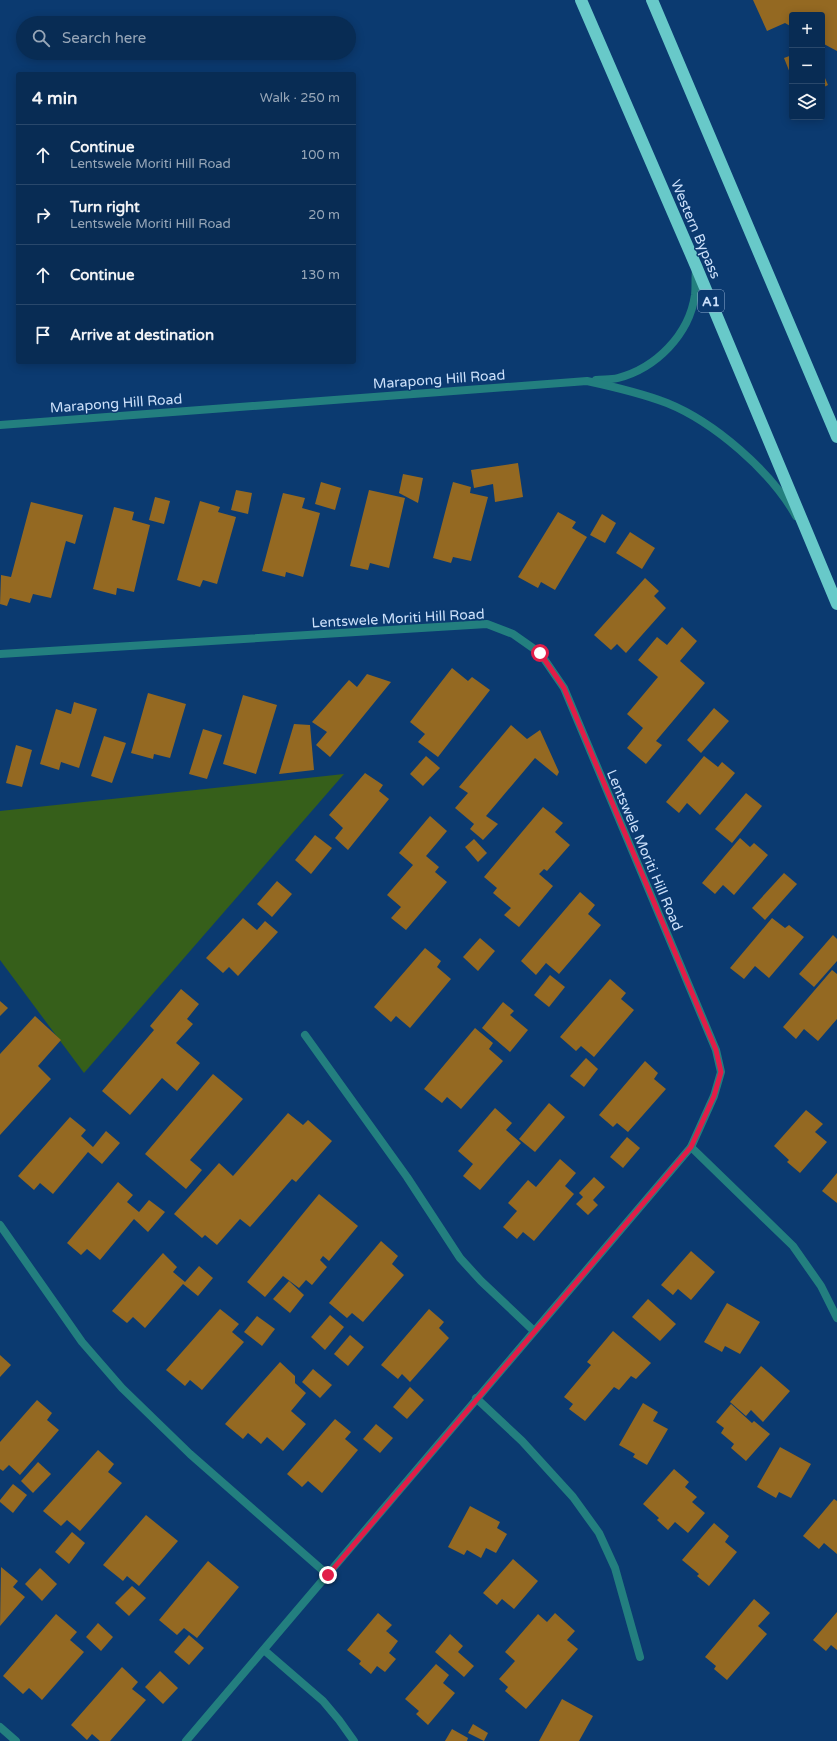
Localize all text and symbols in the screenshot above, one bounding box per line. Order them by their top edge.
map controls [789,12,825,120]
button: + [789,12,825,48]
search box [16,16,356,60]
icon: search [30,27,52,49]
text: Search here [62,29,146,47]
button: − [789,48,825,84]
button: layers [789,84,825,120]
text: 4 min [32,88,77,109]
text: Walk · 250 m [260,90,340,106]
text: Continue [70,138,134,156]
icon: ahead [32,144,54,166]
text: 100 m [300,147,340,163]
text: Lentswele Moriti Hill Road [70,156,231,172]
street label: Western Bypass [667,177,724,282]
text: Turn right [70,198,140,216]
icon: right [32,204,54,226]
text: 20 m [308,207,340,223]
text: Lentswele Moriti Hill Road [70,216,231,232]
icon: ahead [32,264,54,286]
text: Continue [70,266,134,284]
text: 130 m [300,267,340,283]
road number: A1 [698,290,724,312]
icon: arrive [32,324,54,346]
text: Arrive at destination [70,326,214,344]
street label: Marapong Hill Road [372,366,506,393]
street label: Marapong Hill Road [49,390,183,417]
street label: Lentswele Moriti Hill Road [311,605,485,632]
route start [531,644,549,662]
street label: Lentswele Moriti Hill Road [603,767,686,933]
route end [319,1566,337,1584]

